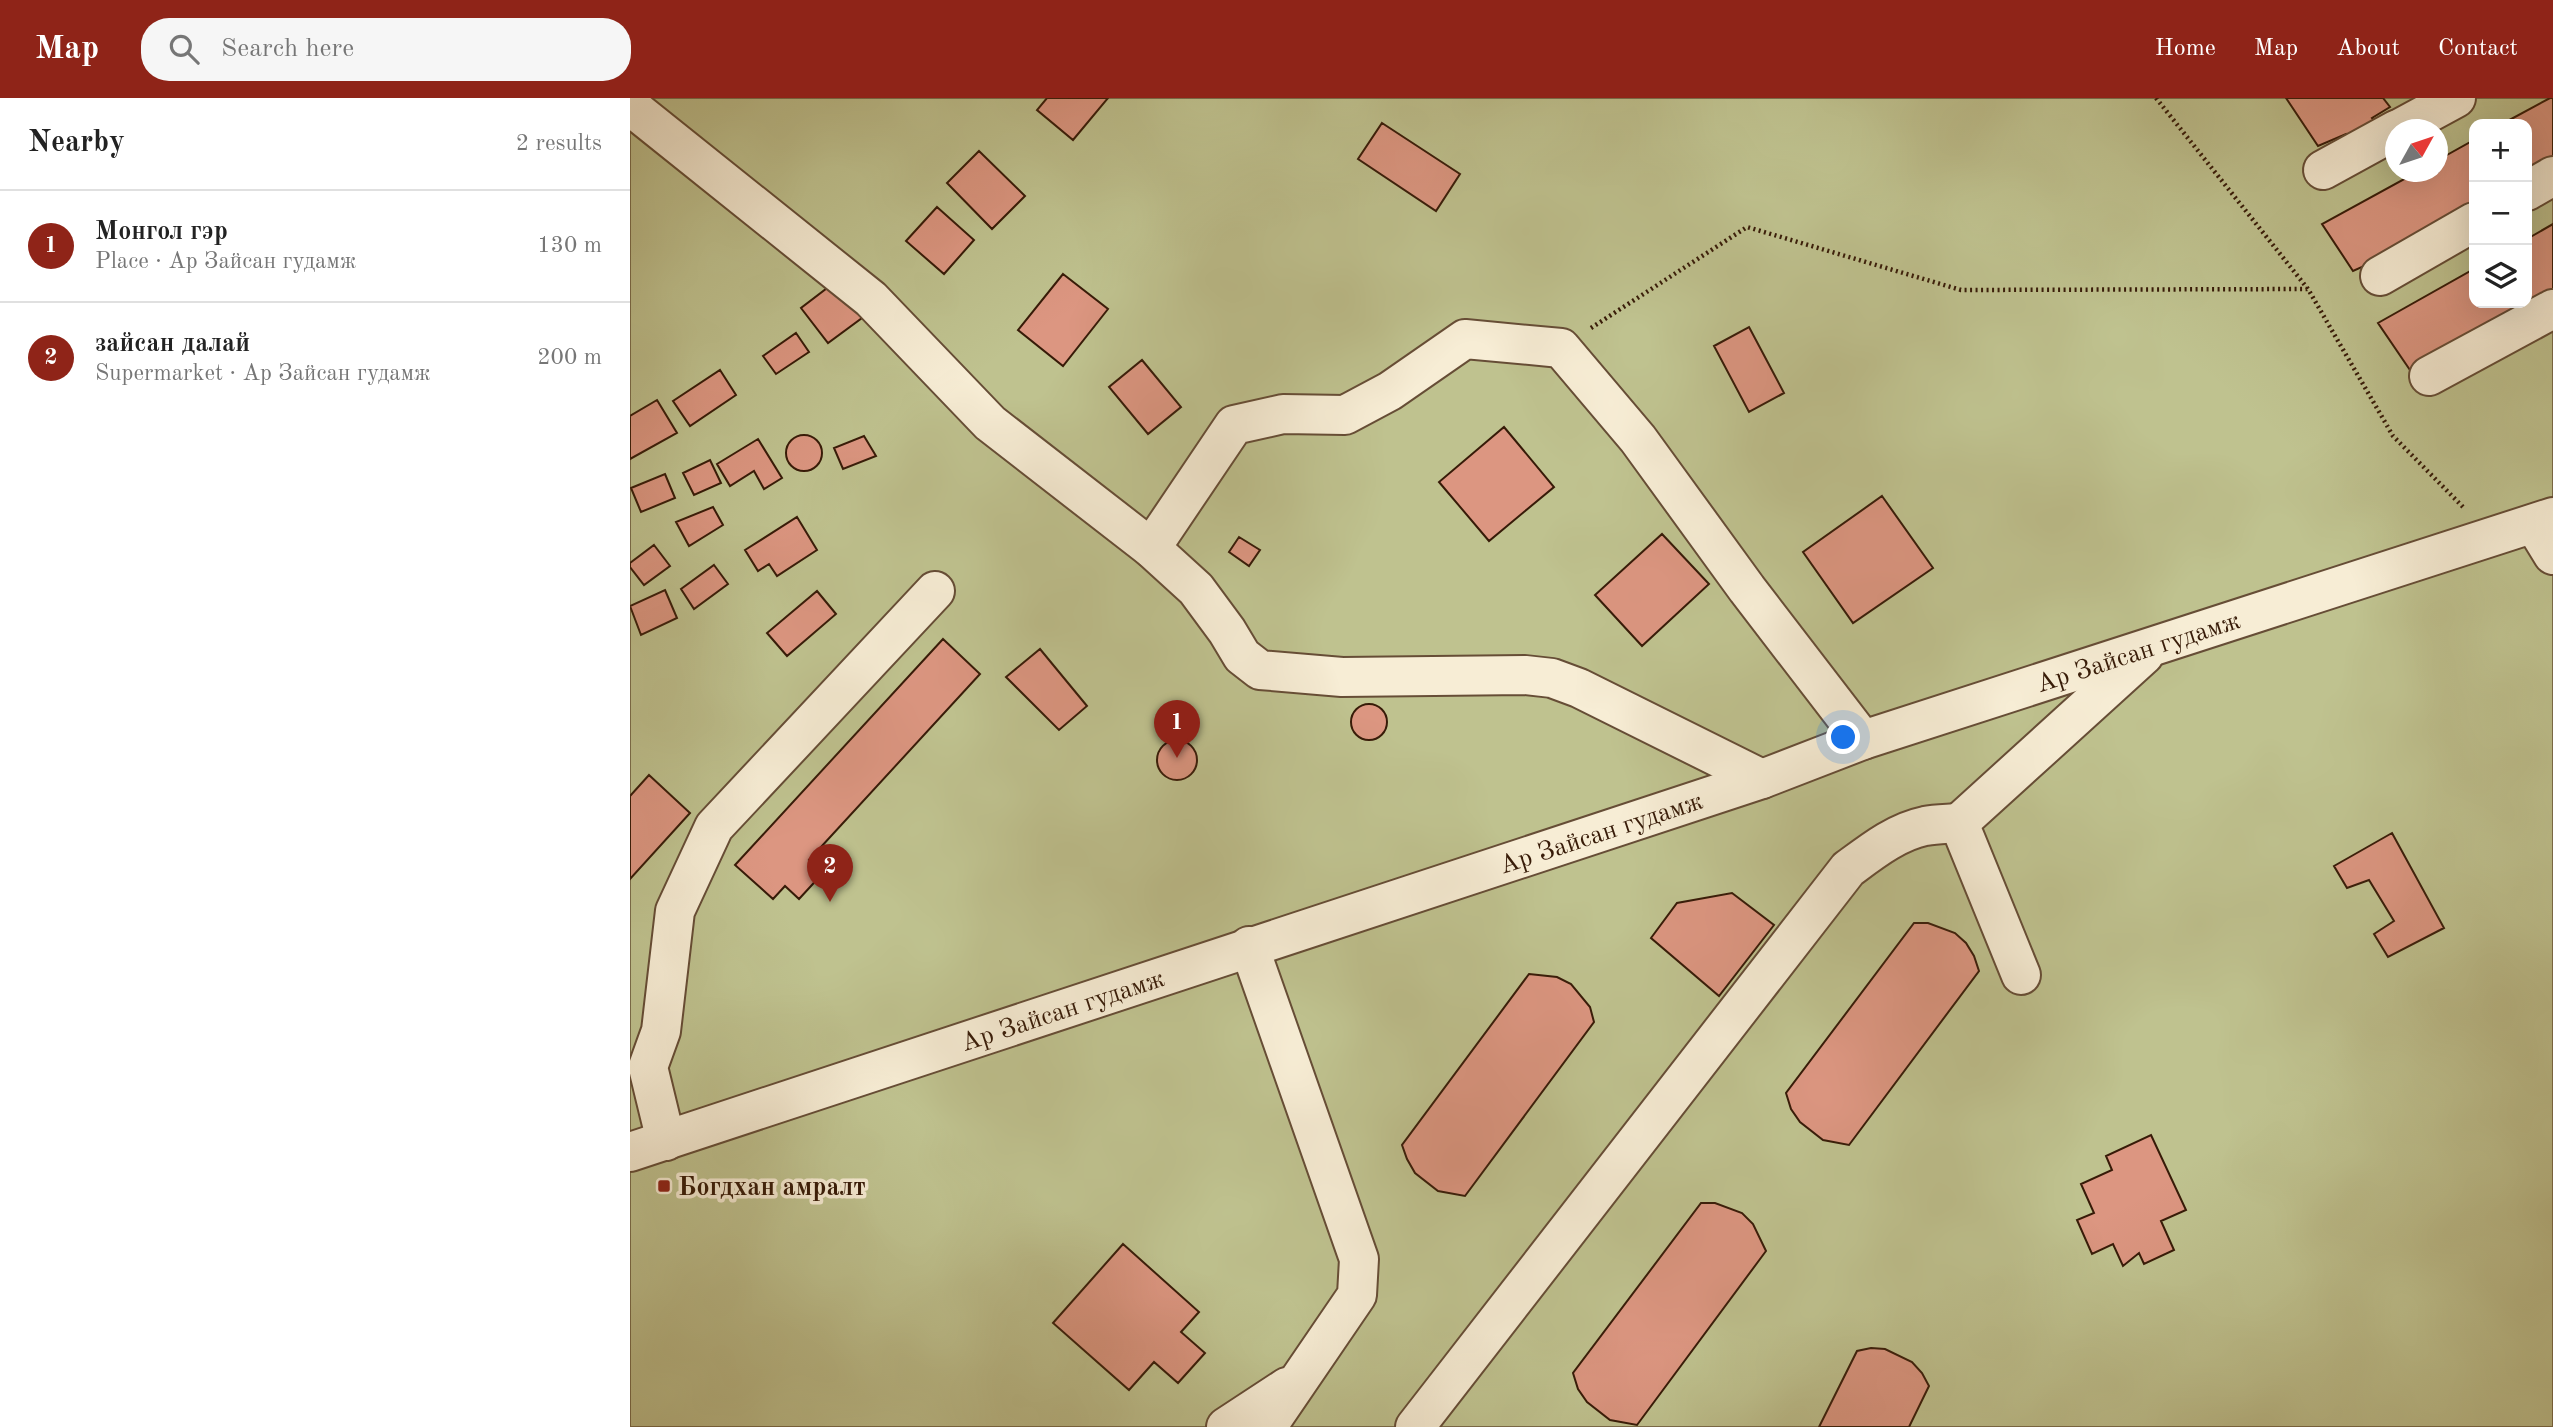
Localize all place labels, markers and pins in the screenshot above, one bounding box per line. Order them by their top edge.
pin: 1 [1154,700,1200,758]
pin: 2 [807,844,853,902]
place label: Богдхан амралт [678,1175,866,1201]
marker: Богдхан амралт [656,1178,672,1194]

